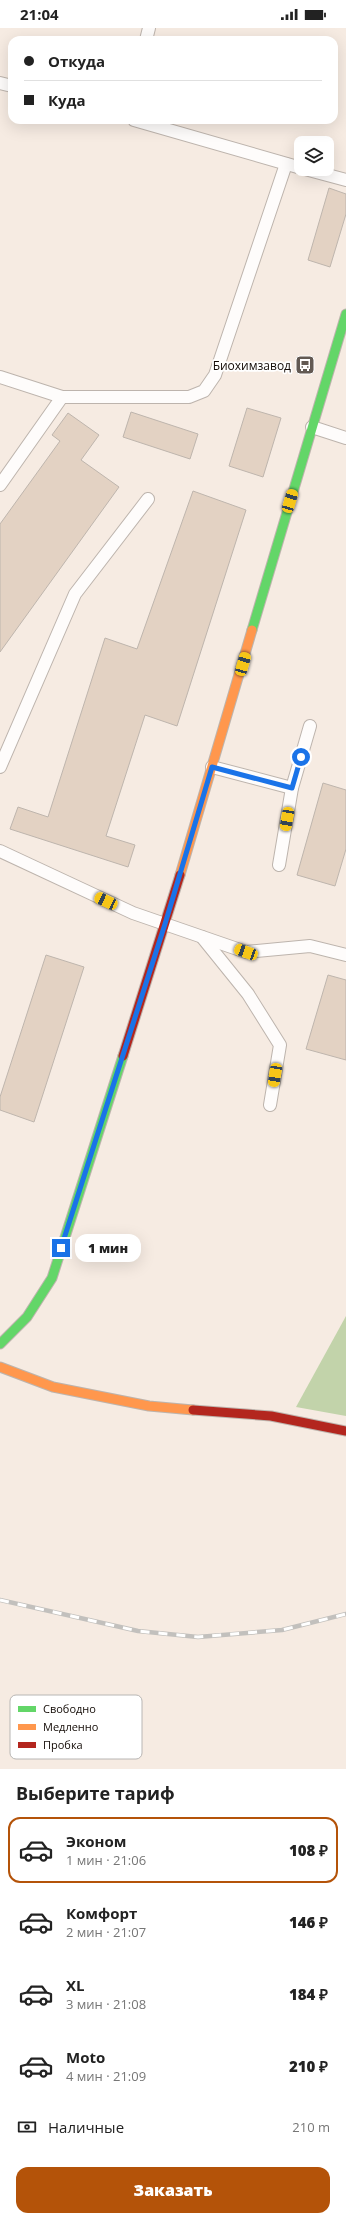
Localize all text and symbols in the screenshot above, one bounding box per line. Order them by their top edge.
text: 21:04 [20,4,59,24]
text: Откуда [48,51,105,71]
text: Куда [48,90,86,110]
map controls [294,136,334,176]
button: layers [294,136,334,176]
bus stop icon: Биохимзавод [294,354,316,376]
place label: Биохимзавод [213,357,291,374]
car [281,488,299,514]
car [234,651,252,677]
route start [292,748,310,766]
car [279,806,295,832]
car [93,890,119,912]
car [233,942,259,962]
car [267,1062,283,1088]
callout: 1 мин [75,1234,141,1262]
route end [52,1239,70,1257]
text: 1 мин [88,1239,128,1257]
legend [10,1695,142,1759]
text: Свободно [43,1701,96,1716]
text: Медленно [43,1719,99,1734]
text: Пробка [43,1737,83,1752]
text: Выберите тариф [16,1781,175,1805]
text: Эконом [66,1831,126,1851]
icon: car [18,1832,54,1868]
text: 108 ₽ [289,1840,328,1860]
text: 1 мин · 21:06 [66,1851,146,1869]
text: Комфорт [66,1903,137,1923]
icon: car [18,1904,54,1940]
text: 146 ₽ [289,1912,328,1932]
text: 2 мин · 21:07 [66,1923,146,1941]
text: XL [66,1975,84,1995]
icon: car [18,1976,54,2012]
text: 184 ₽ [289,1984,328,2004]
text: 3 мин · 21:08 [66,1995,146,2013]
text: Moto [66,2047,105,2067]
icon: car [18,2048,54,2084]
text: 210 ₽ [289,2056,328,2076]
text: 4 мин · 21:09 [66,2067,146,2085]
icon: cash [16,2116,38,2138]
text: Наличные [48,2117,124,2137]
text: 210 m [292,2118,330,2136]
button: Заказать [16,2167,330,2213]

